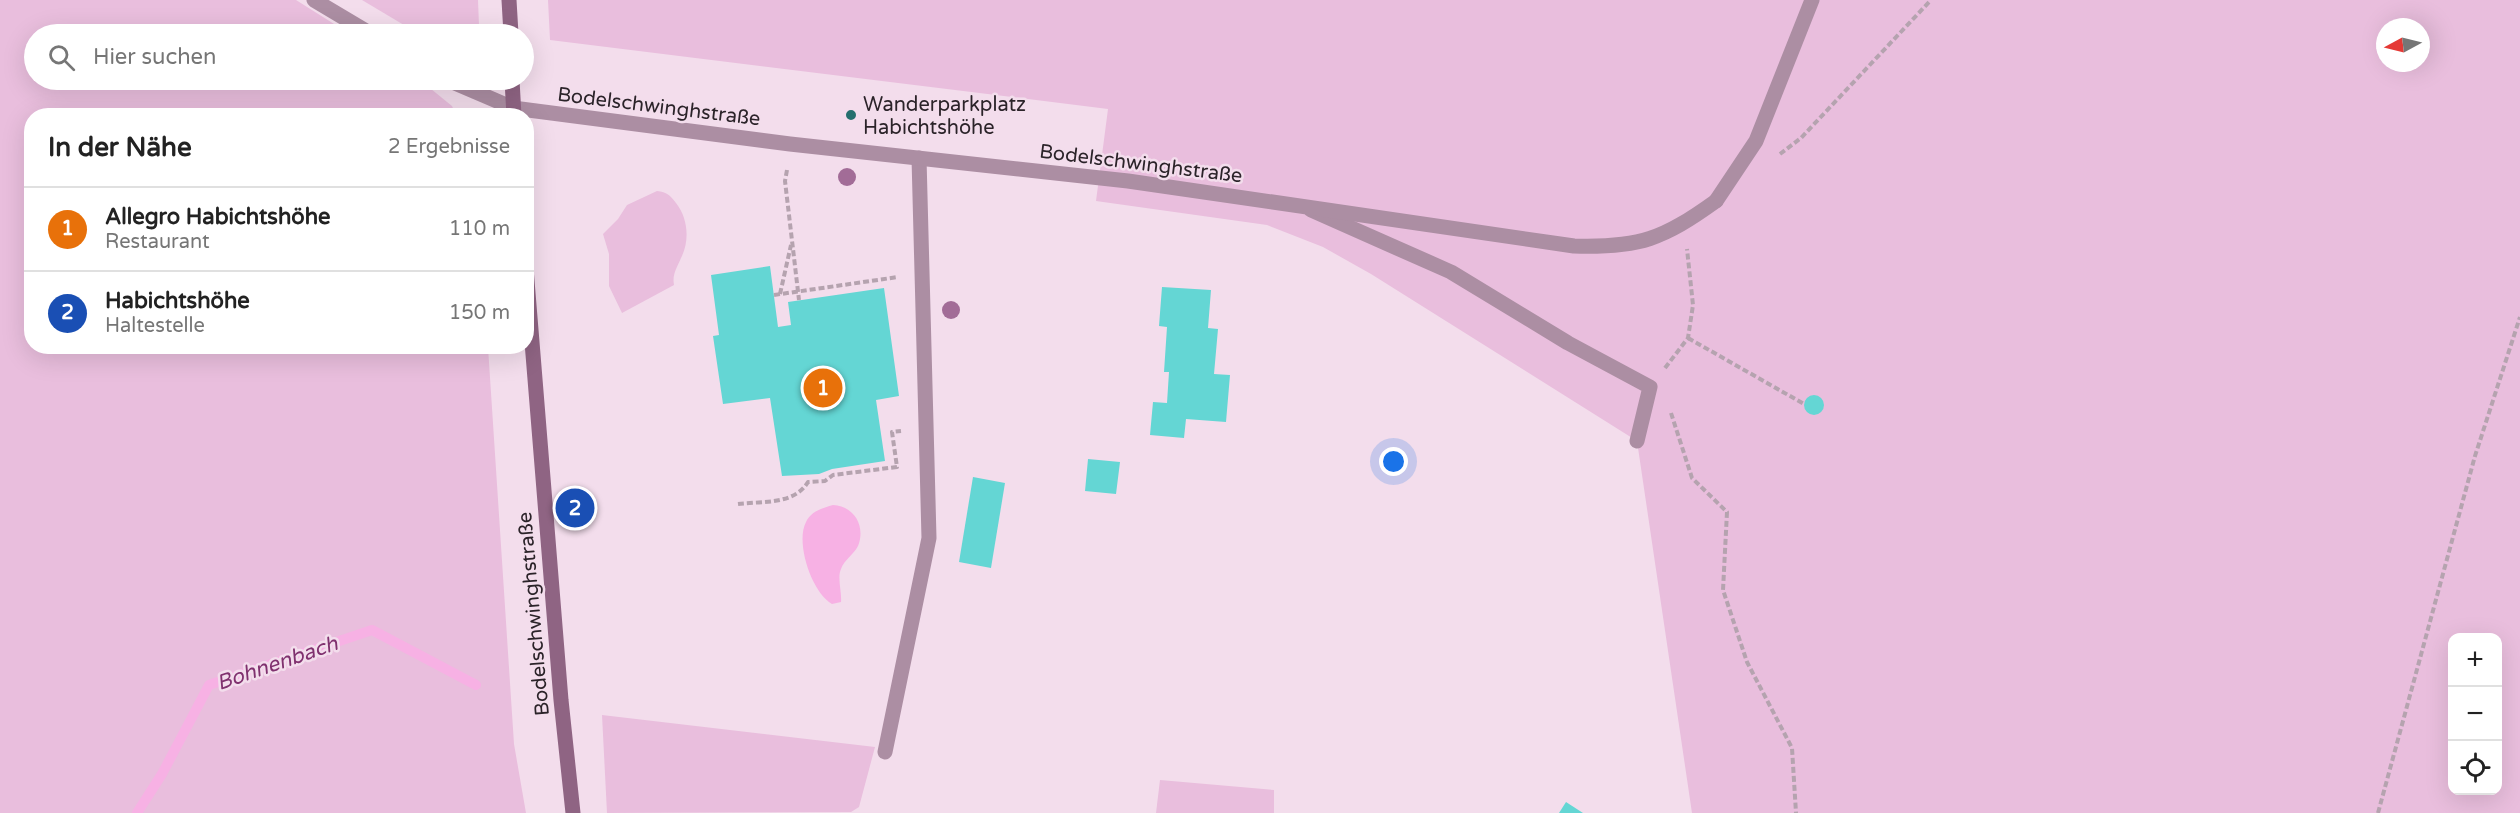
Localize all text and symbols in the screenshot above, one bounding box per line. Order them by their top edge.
north arrow [2376,18,2430,72]
search box [24,24,534,90]
icon: search [45,41,78,74]
text: Hier suchen [93,44,216,70]
street label: Bodelschwinghstraße [556,83,762,131]
place label: Wanderparkplatz Habichtshöhe [863,93,1026,140]
marker: Wanderparkplatz Habichtshöhe [844,108,858,122]
text: In der Nähe [48,132,192,163]
text: 2 Ergebnisse [388,135,510,159]
street label: Bodelschwinghstraße [1038,140,1244,188]
text: Allegro Habichtshöhe [105,204,331,230]
text: 1 [61,217,74,241]
text: 110 m [449,217,510,241]
text: Restaurant [105,230,210,254]
text: Habichtshöhe [105,288,250,314]
text: 2 [61,301,74,325]
text: 150 m [449,301,510,325]
text: Haltestelle [105,314,205,338]
pin: 1 [804,366,842,410]
your location [1379,447,1408,476]
pin: 2 [556,486,594,530]
street label: Bodelschwinghstraße [513,511,555,717]
water label: Bohnenbach [213,631,342,696]
map controls [2448,633,2502,795]
button: + [2448,633,2502,687]
button: − [2448,687,2502,741]
button: locate [2448,741,2502,795]

